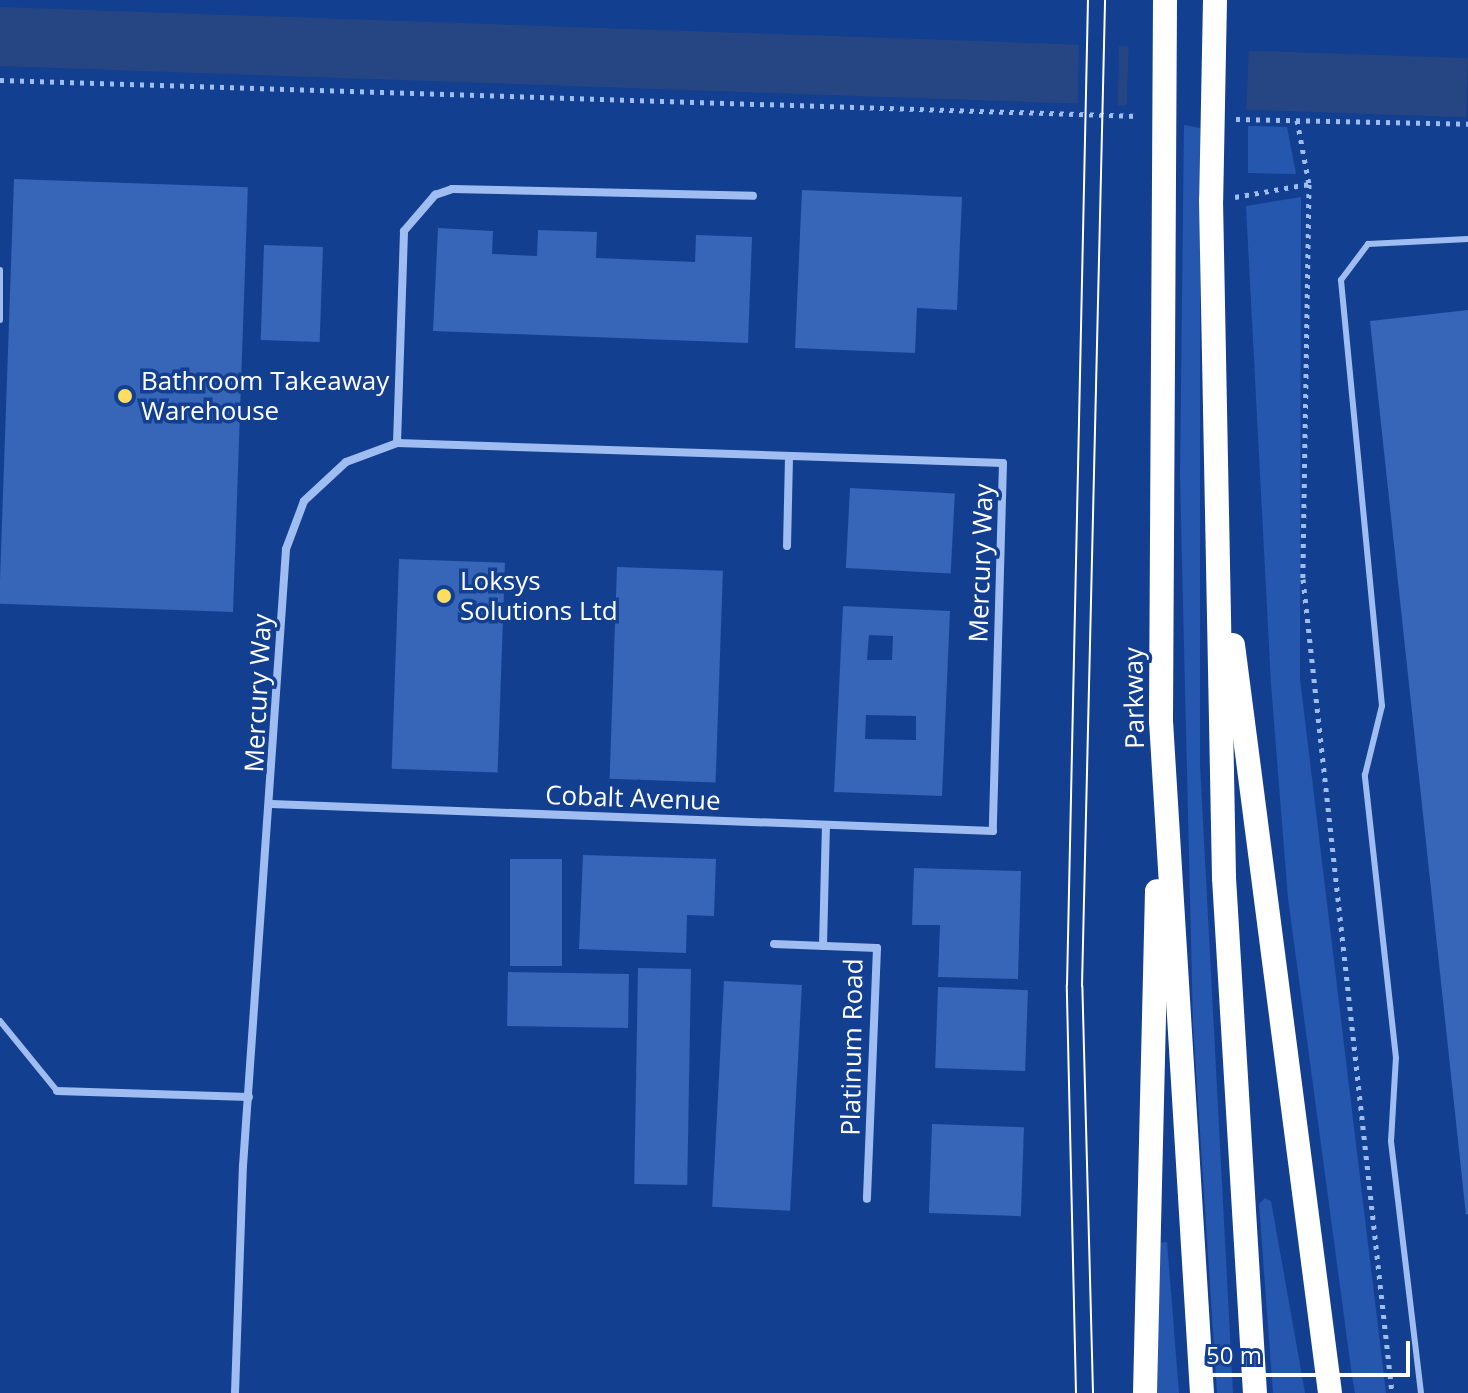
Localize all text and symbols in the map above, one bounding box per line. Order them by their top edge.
place label: Bathroom Takeaway Warehouse [141,365,389,426]
marker: Bathroom Takeaway Warehouse [116,387,134,405]
street label: Mercury Way [963,483,999,643]
place label: Loksys Solutions Ltd [460,565,618,626]
marker: Loksys Solutions Ltd [435,587,453,605]
street label: Mercury Way [238,613,278,773]
street label: Parkway [1118,647,1150,749]
street label: Cobalt Avenue [545,779,721,817]
street label: Platinum Road [835,958,869,1136]
scale bar [1196,1325,1414,1375]
text: 50 m [1206,1338,1262,1371]

